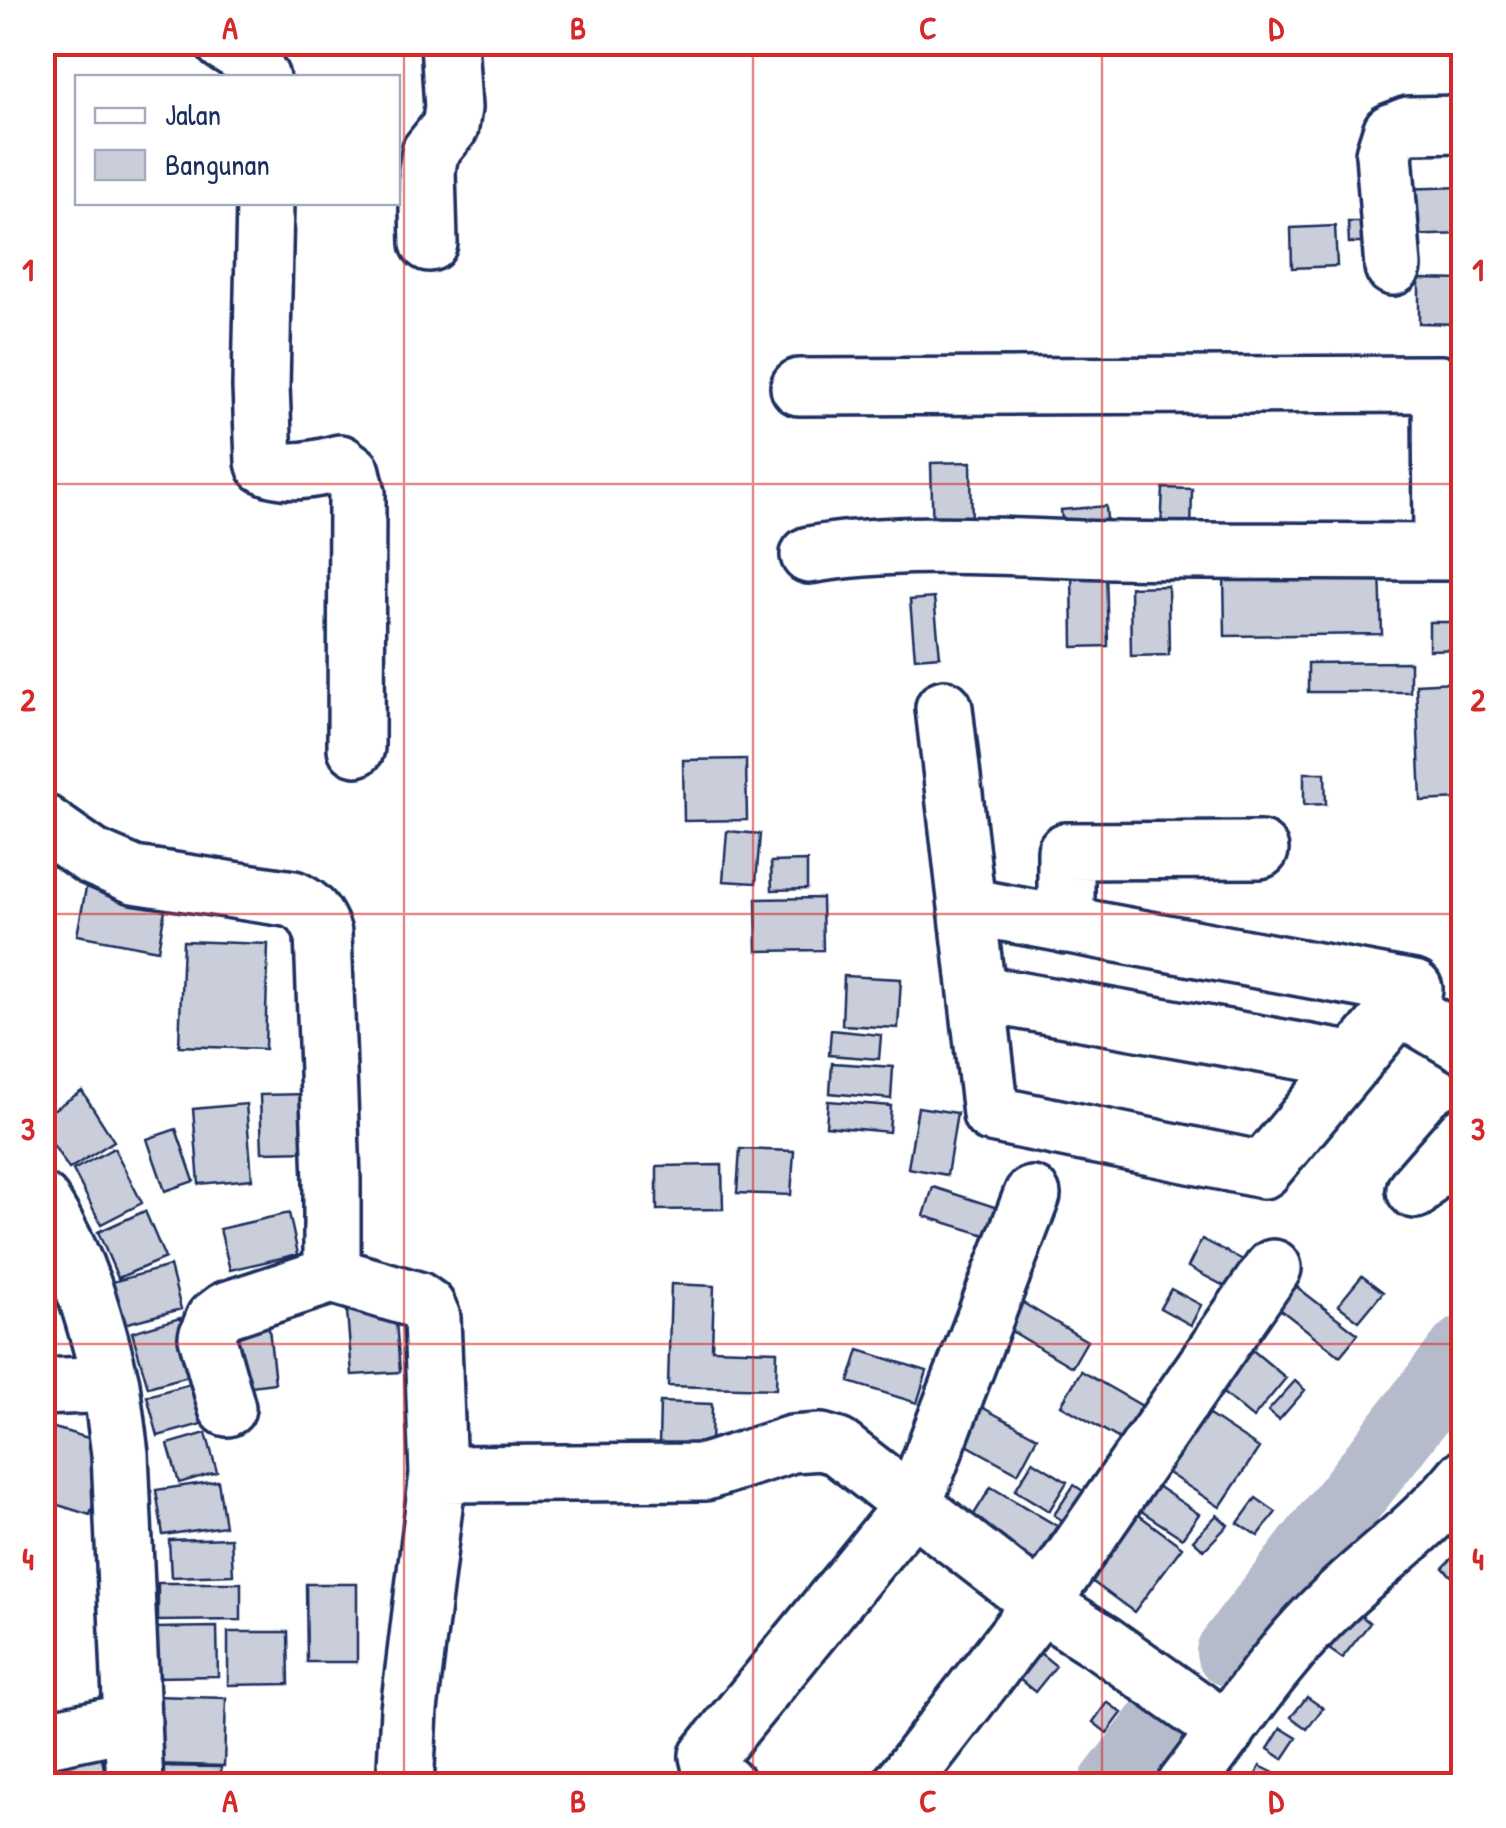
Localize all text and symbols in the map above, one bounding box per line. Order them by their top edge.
text: A [222,6,238,49]
text: B [570,6,586,49]
text: C [919,6,937,49]
text: D [1268,6,1284,49]
legend [75,75,400,205]
text: Jalan [165,94,221,134]
text: Bangunan [165,144,270,184]
text: 1 [22,248,34,291]
text: 1 [1472,248,1484,291]
text: 2 [21,678,37,721]
text: 2 [1471,678,1487,721]
text: 3 [21,1107,35,1150]
text: 3 [1471,1107,1485,1150]
text: 4 [22,1537,34,1580]
text: 4 [1472,1537,1484,1580]
text: A [222,1779,238,1822]
text: B [570,1779,586,1822]
text: C [919,1779,937,1822]
text: D [1268,1779,1284,1822]

